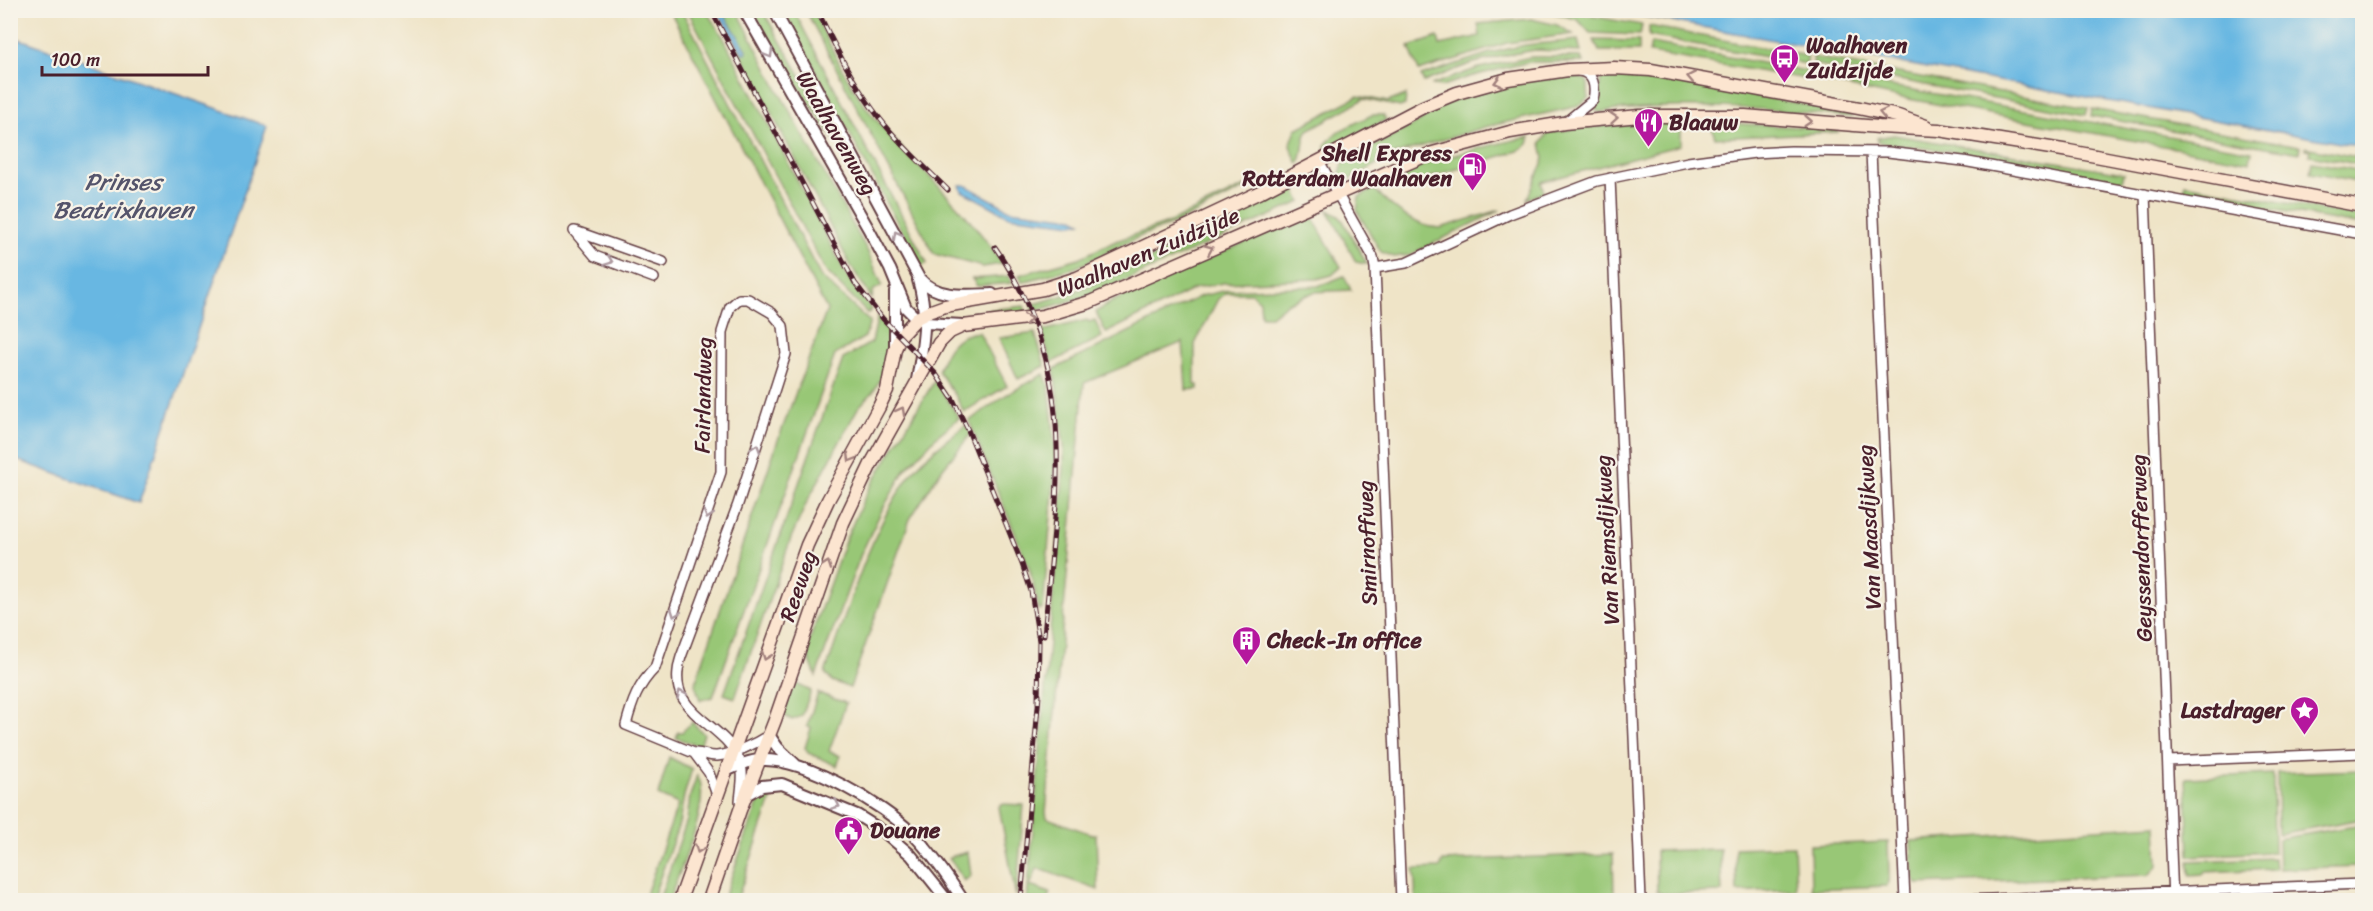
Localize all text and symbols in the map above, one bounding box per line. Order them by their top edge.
place label: Waalhaven Zuidzijde [1805,26,1907,90]
scale bar [42,39,208,77]
bus stop icon: Waalhaven Zuidzijde [1769,42,1801,84]
text: 100 m [51,44,100,76]
one-way arrow [762,48,773,59]
street label: Waalhavenweg [785,63,889,203]
one-way arrow [1687,71,1697,84]
one-way arrow [1493,74,1503,87]
place label: Blaauw [1669,103,1739,142]
restaurant icon: Blaauw [1632,106,1664,148]
one-way arrow [1878,107,1888,120]
one-way arrow [1609,112,1618,125]
one-way arrow [1804,114,1813,127]
place label: Shell Express Rotterdam Waalhaven [1241,134,1453,198]
fuel station icon: Shell Express Rotterdam Waalhaven [1457,150,1489,192]
water label: Prinses Beatrixhaven [53,161,196,231]
street label: Waalhaven Zuidzijde [1050,196,1246,308]
one-way arrow [893,231,904,241]
one-way arrow [1203,245,1214,257]
one-way arrow [604,254,614,267]
one-way arrow [1023,313,1032,325]
street label: Fairlandweg [682,336,724,454]
one-way arrow [894,407,905,418]
one-way arrow [749,443,761,454]
street label: Van Maasdijkweg [1845,443,1893,611]
one-way arrow [847,452,858,462]
street label: Van Riemsdijkweg [1583,454,1631,626]
street label: Geyssendorfferweg [2118,454,2164,642]
street label: Smirnoffweg [1345,480,1389,606]
one-way arrow [703,509,715,520]
street label: Reeweg [768,545,828,627]
one-way arrow [819,561,832,571]
one-way arrow [670,606,682,617]
place label: Check-In office [1266,621,1422,660]
building icon: Check-In office [1230,624,1262,666]
one-way arrow [760,650,773,661]
one-way arrow [677,689,689,700]
place label: Lastdrager [2181,691,2286,730]
place icon: Lastdrager [2289,694,2321,736]
one-way arrow [830,798,841,810]
place label: Douane [870,811,941,850]
public building icon: Douane [833,814,865,856]
one-way arrow [693,843,706,854]

